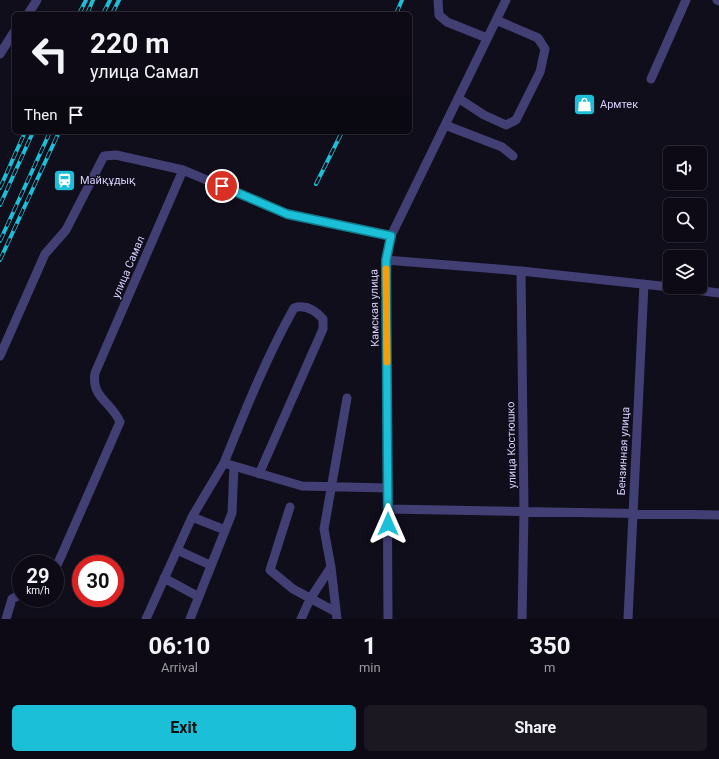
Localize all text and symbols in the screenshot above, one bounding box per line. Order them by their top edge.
text: 220 m [90,27,169,60]
icon: left [24,28,76,80]
text: улица Самал [90,61,199,82]
shop icon: Армтек [572,91,598,117]
place label: Армтек [600,98,638,111]
icon: arrive [65,104,87,126]
text: Then [24,106,57,124]
map controls [663,146,707,294]
button: sound [663,146,707,190]
station icon: Майқұдық [51,167,77,193]
pin [205,169,239,203]
place label: Майқұдық [80,174,136,187]
icon: arrive [211,175,233,197]
button: search [663,198,707,242]
street label: улица Самал [109,234,147,300]
button: layers [663,250,707,294]
street label: Камская улица [367,269,382,347]
street label: улица Костюшко [504,401,519,489]
street label: Бензинная улица [615,406,632,496]
position arrow [367,503,409,545]
speed limit sign: 30 [72,555,124,607]
text: 29 [27,564,49,588]
text: km/h [26,585,50,596]
text: 06:10 [149,632,210,660]
text: 1 [363,632,377,660]
text: 350 [529,632,570,660]
text: Arrival [161,660,198,675]
text: min [359,660,381,675]
text: m [544,660,556,675]
button: Exit [12,705,356,751]
button: Share [364,705,707,751]

